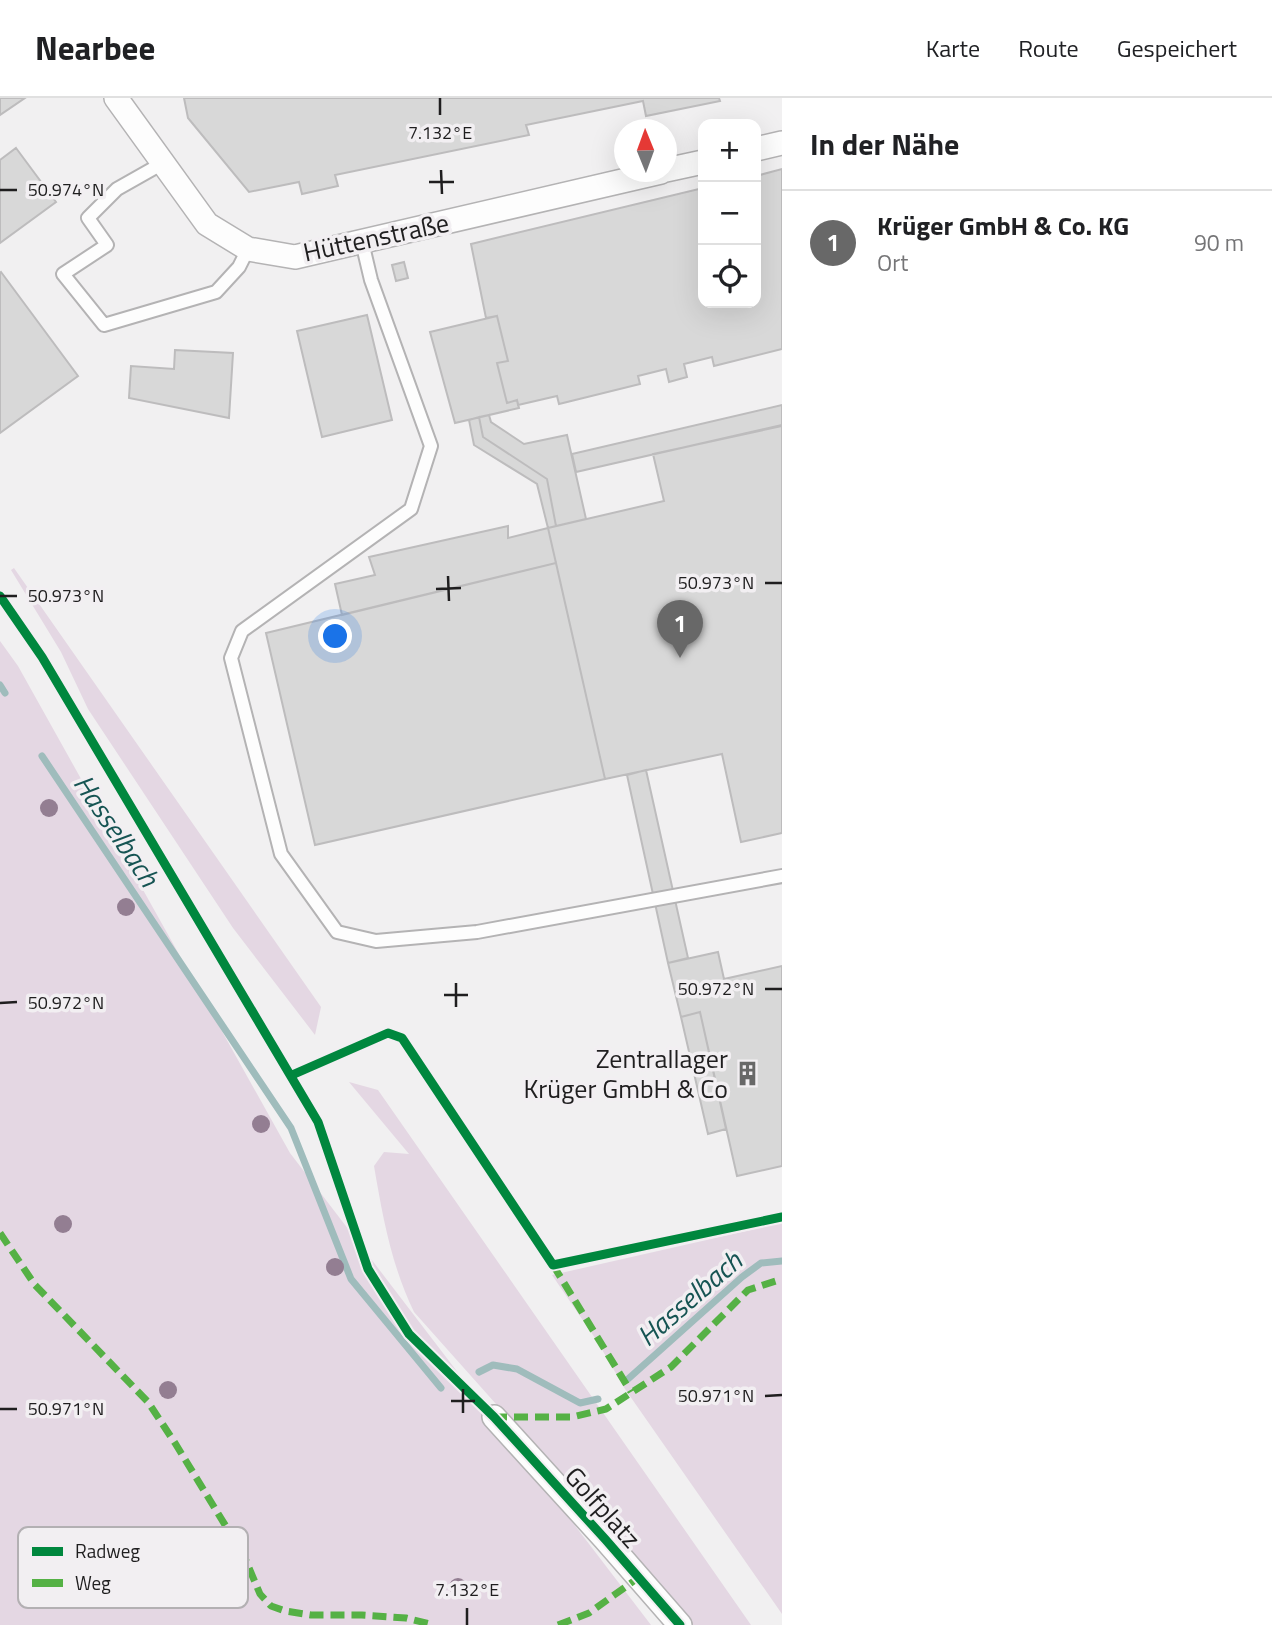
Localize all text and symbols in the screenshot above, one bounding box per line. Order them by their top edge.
text: Nearbee [35,23,155,73]
text: Karte [926,30,980,66]
text: Route [1018,30,1079,66]
text: Gespeichert [1117,30,1237,66]
text: 7.132°E [408,119,472,146]
north arrow [614,119,677,182]
map controls [698,119,761,308]
button: + [698,119,761,182]
text: In der Nähe [810,121,959,167]
text: 50.974°N [28,176,104,203]
button: − [698,182,761,245]
street label: Hüttenstraße [300,203,452,271]
text: Krüger GmbH & Co. KG [877,206,1129,245]
text: 1 [827,225,839,260]
text: 90 m [1194,225,1244,260]
button: locate [698,245,761,308]
text: Ort [877,245,908,280]
text: 50.973°N [678,569,754,596]
text: 50.973°N [28,582,104,609]
pin: 1 [657,600,703,658]
your location [318,619,352,653]
water label: Hasselbach [63,765,171,896]
text: 50.972°N [678,975,754,1002]
text: 50.972°N [28,989,104,1016]
place label: Zentrallager Krüger GmbH & Co [523,1039,728,1108]
building icon: Zentrallager Krüger GmbH & Co [734,1059,762,1087]
water label: Hasselbach [627,1239,752,1356]
text: 50.971°N [678,1382,754,1409]
text: 50.971°N [28,1395,104,1422]
street label: Golfplatz [556,1458,650,1556]
legend [18,1527,248,1608]
text: Radweg [75,1536,140,1565]
text: Weg [75,1568,111,1597]
text: 7.132°E [435,1576,499,1603]

